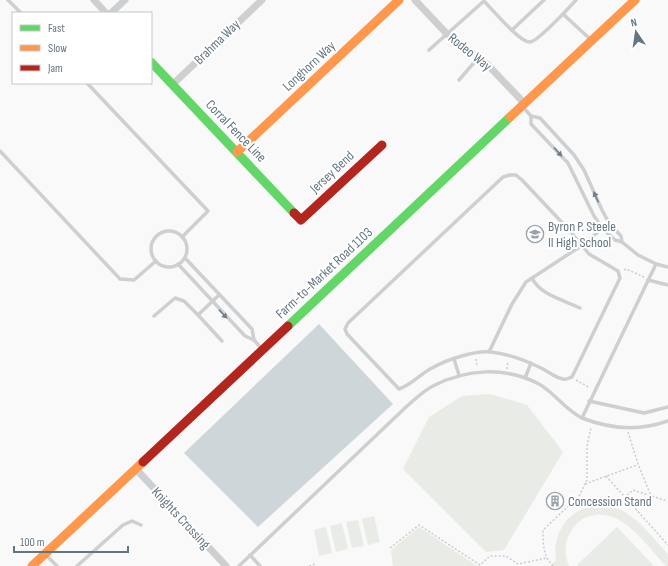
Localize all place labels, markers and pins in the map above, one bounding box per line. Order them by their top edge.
place label: Byron P. Steele II High School [548,218,616,251]
school or university icon: Byron P. Steele II High School [525,224,545,244]
building icon: Concession Stand [545,491,565,511]
place label: Concession Stand [568,493,652,510]

